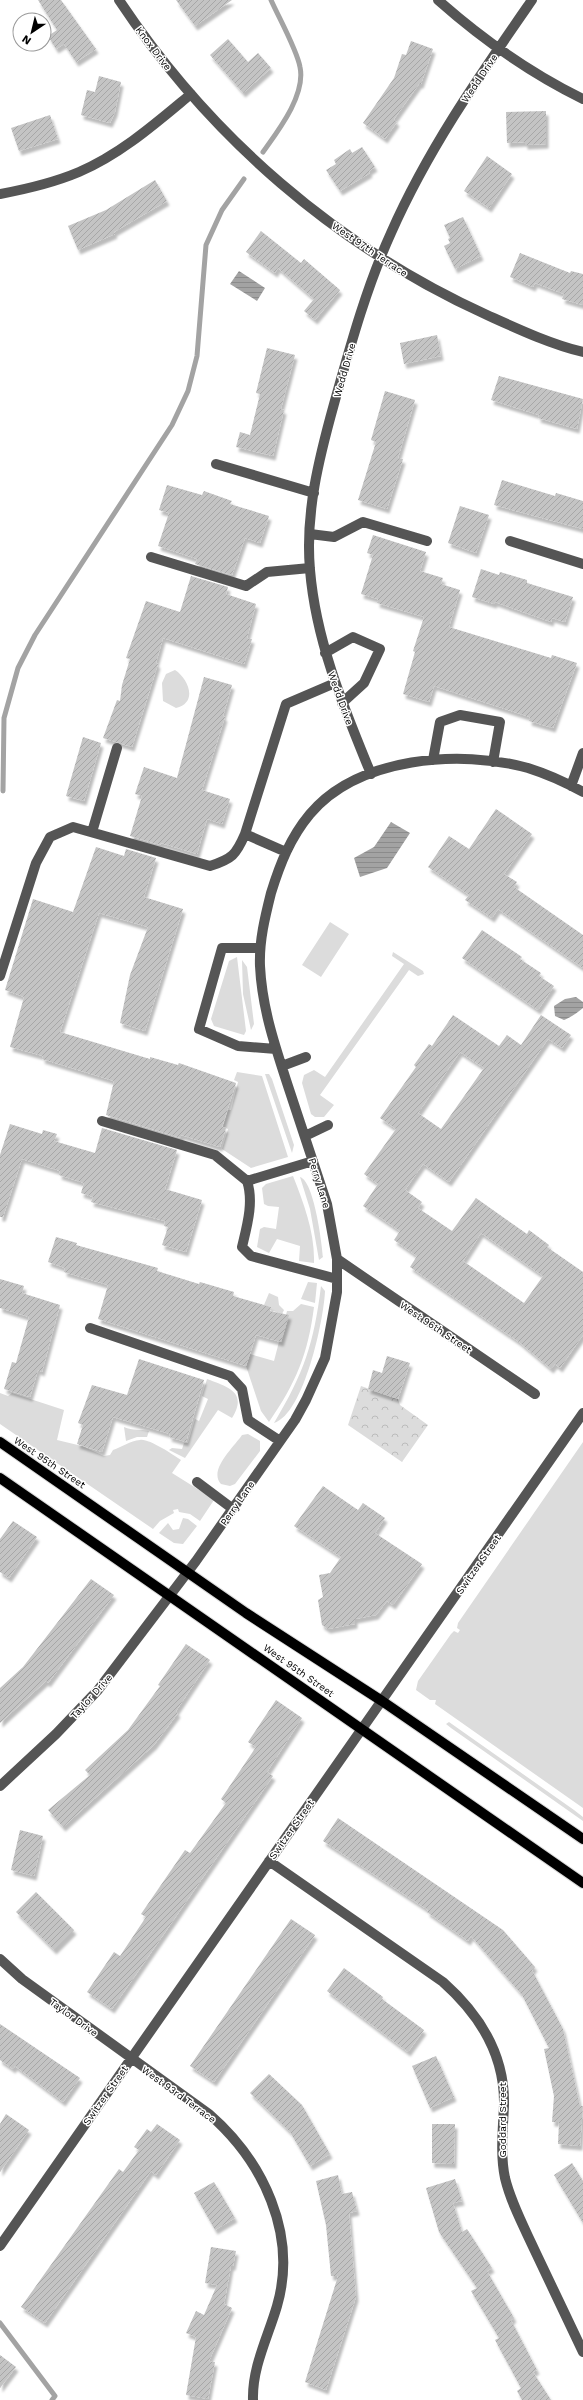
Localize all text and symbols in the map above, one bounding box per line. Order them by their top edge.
north arrow [12,12,52,52]
street label: Knox Drive [134,24,174,73]
text: N [19,32,34,47]
street label: Wedd Drive [459,52,500,105]
street label: West 97th Terrace [330,220,410,279]
street label: Wedd Drive [331,342,358,399]
street label: Wedd Drive [326,670,355,727]
street label: Perry Lane [307,1157,332,1210]
street label: West 96th Street [398,1299,474,1356]
street label: West 95th Street [12,1434,88,1491]
street label: Perry Lane [218,1479,257,1528]
street label: Switzer Street [454,1532,503,1596]
street label: West 95th Street [261,1642,337,1699]
street label: Taylor Drive [68,1671,115,1721]
street label: Switzer Street [267,1797,316,1861]
street label: Taylor Drive [48,1996,100,2039]
street label: Switzer Street [81,2063,130,2127]
street label: West 93rd Terrace [140,2064,218,2125]
street label: Goddard Street [497,2082,508,2158]

